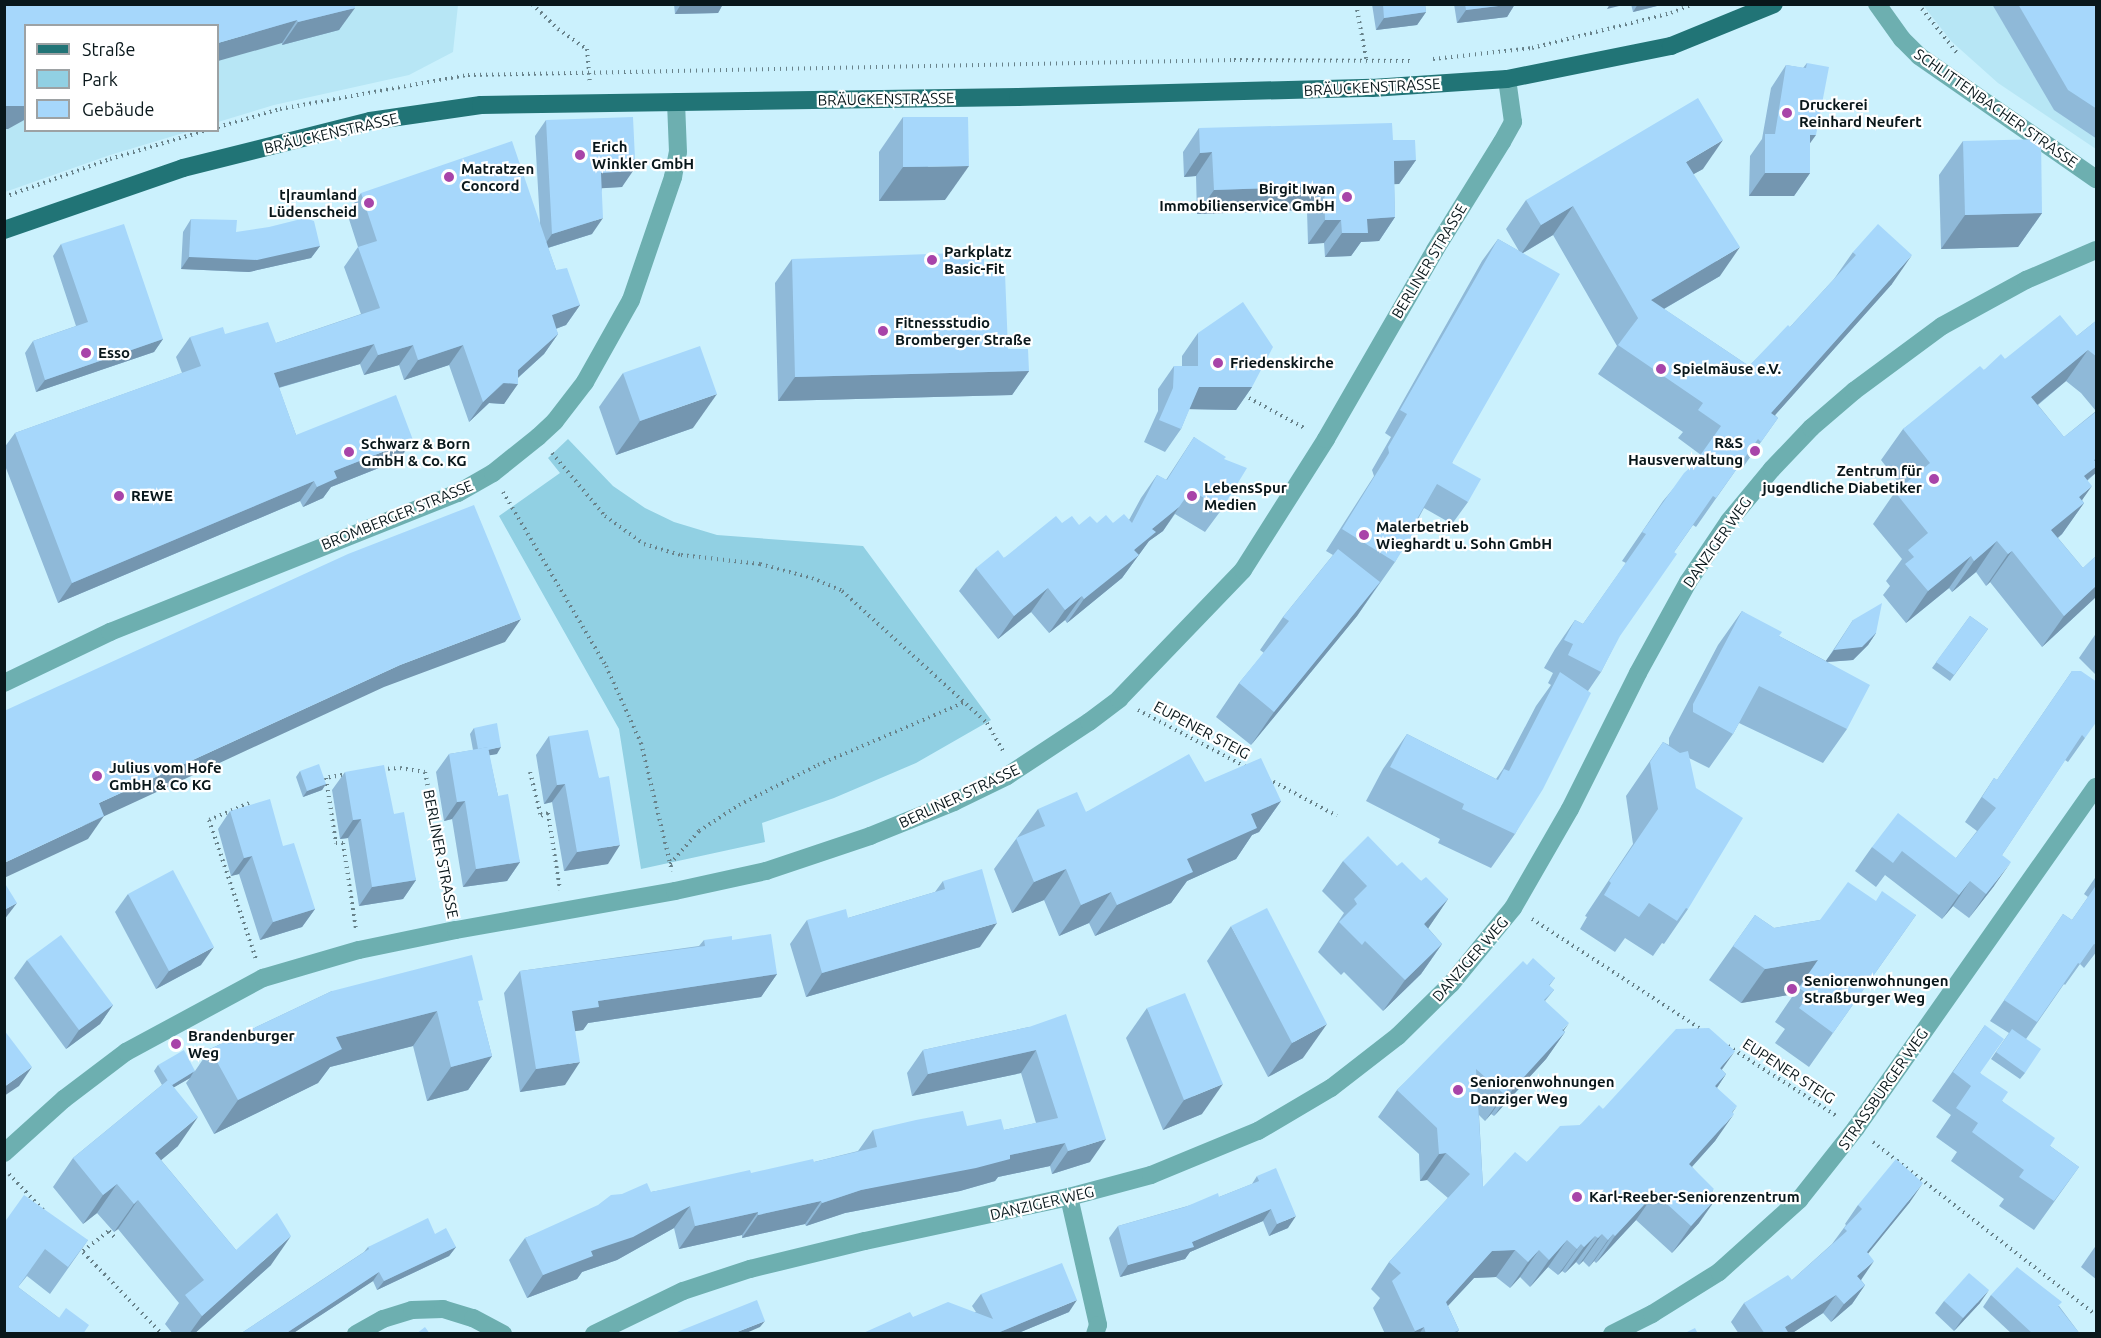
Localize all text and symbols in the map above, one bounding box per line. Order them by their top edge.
legend [24,24,219,132]
text: Straße [82,39,135,59]
street label: SCHLITTENBACHER STRASSE [1911,45,2081,171]
text: Park [82,69,118,89]
street label: BRÄUCKENSTRASSE [1303,74,1441,100]
street label: BRÄUCKENSTRASSE [817,89,955,109]
place label: Druckerei Reinhard Neufert [1799,95,1922,130]
text: Gebäude [82,99,154,119]
marker: Druckerei Reinhard Neufert [1780,106,1794,120]
street label: BRÄUCKENSTRASSE [262,109,400,157]
place label: Erich Winkler GmbH [592,137,694,172]
marker: Erich Winkler GmbH [573,148,587,162]
place label: Matratzen Concord [461,159,534,194]
marker: Matratzen Concord [442,170,456,184]
place label: Birgit Iwan Immobilienservice GmbH [1159,179,1335,214]
place label: t|raumland Lüdenscheid [269,185,357,220]
marker: Birgit Iwan Immobilienservice GmbH [1340,190,1354,204]
marker: t|raumland Lüdenscheid [362,196,376,210]
street label: BERLINER STRASSE [1388,200,1470,322]
place label: Parkplatz Basic-Fit [944,242,1012,277]
marker: Parkplatz Basic-Fit [925,253,939,267]
place label: Fitnessstudio Bromberger Straße [895,313,1031,348]
marker: Fitnessstudio Bromberger Straße [876,324,890,338]
place label: Esso [98,344,130,362]
marker: Esso [79,346,93,360]
place label: Friedenskirche [1230,354,1334,372]
marker: Friedenskirche [1211,356,1225,370]
place label: Spielmäuse e.V. [1673,360,1781,378]
marker: Spielmäuse e.V. [1654,362,1668,376]
place label: R&S Hausverwaltung [1628,433,1743,468]
place label: Schwarz & Born GmbH & Co. KG [361,434,470,469]
marker: R&S Hausverwaltung [1748,444,1762,458]
marker: Schwarz & Born GmbH & Co. KG [342,445,356,459]
place label: Zentrum für jugendliche Diabetiker [1763,461,1922,496]
marker: Zentrum für jugendliche Diabetiker [1927,472,1941,486]
street label: BROMBERGER STRASSE [319,476,475,554]
place label: LebensSpur Medien [1204,478,1287,513]
place label: REWE [131,487,173,505]
marker: REWE [112,489,126,503]
marker: LebensSpur Medien [1185,489,1199,503]
street label: DANZIGER WEG [1679,493,1755,591]
place label: Malerbetrieb Wieghardt u. Sohn GmbH [1376,517,1552,552]
marker: Malerbetrieb Wieghardt u. Sohn GmbH [1357,528,1371,542]
street label: EUPENER STEIG [1151,697,1253,763]
place label: Julius vom Hofe GmbH & Co KG [109,758,222,793]
street label: BERLINER STRASSE [896,760,1022,832]
marker: Julius vom Hofe GmbH & Co KG [90,769,104,783]
street label: BERLINER STRASSE [420,788,462,920]
street label: DANZIGER WEG [1428,913,1512,1005]
place label: Seniorenwohnungen Straßburger Weg [1804,971,1948,1006]
marker: Seniorenwohnungen Straßburger Weg [1785,982,1799,996]
street label: STRASSBURGER WEG [1834,1025,1932,1153]
place label: Brandenburger Weg [188,1026,295,1061]
street label: EUPENER STEIG [1740,1035,1838,1107]
marker: Brandenburger Weg [169,1037,183,1051]
place label: Seniorenwohnungen Danziger Weg [1470,1072,1614,1107]
marker: Seniorenwohnungen Danziger Weg [1451,1083,1465,1097]
street label: DANZIGER WEG [988,1182,1096,1224]
place label: Karl-Reeber-Seniorenzentrum [1589,1188,1800,1206]
marker: Karl-Reeber-Seniorenzentrum [1570,1190,1584,1204]

